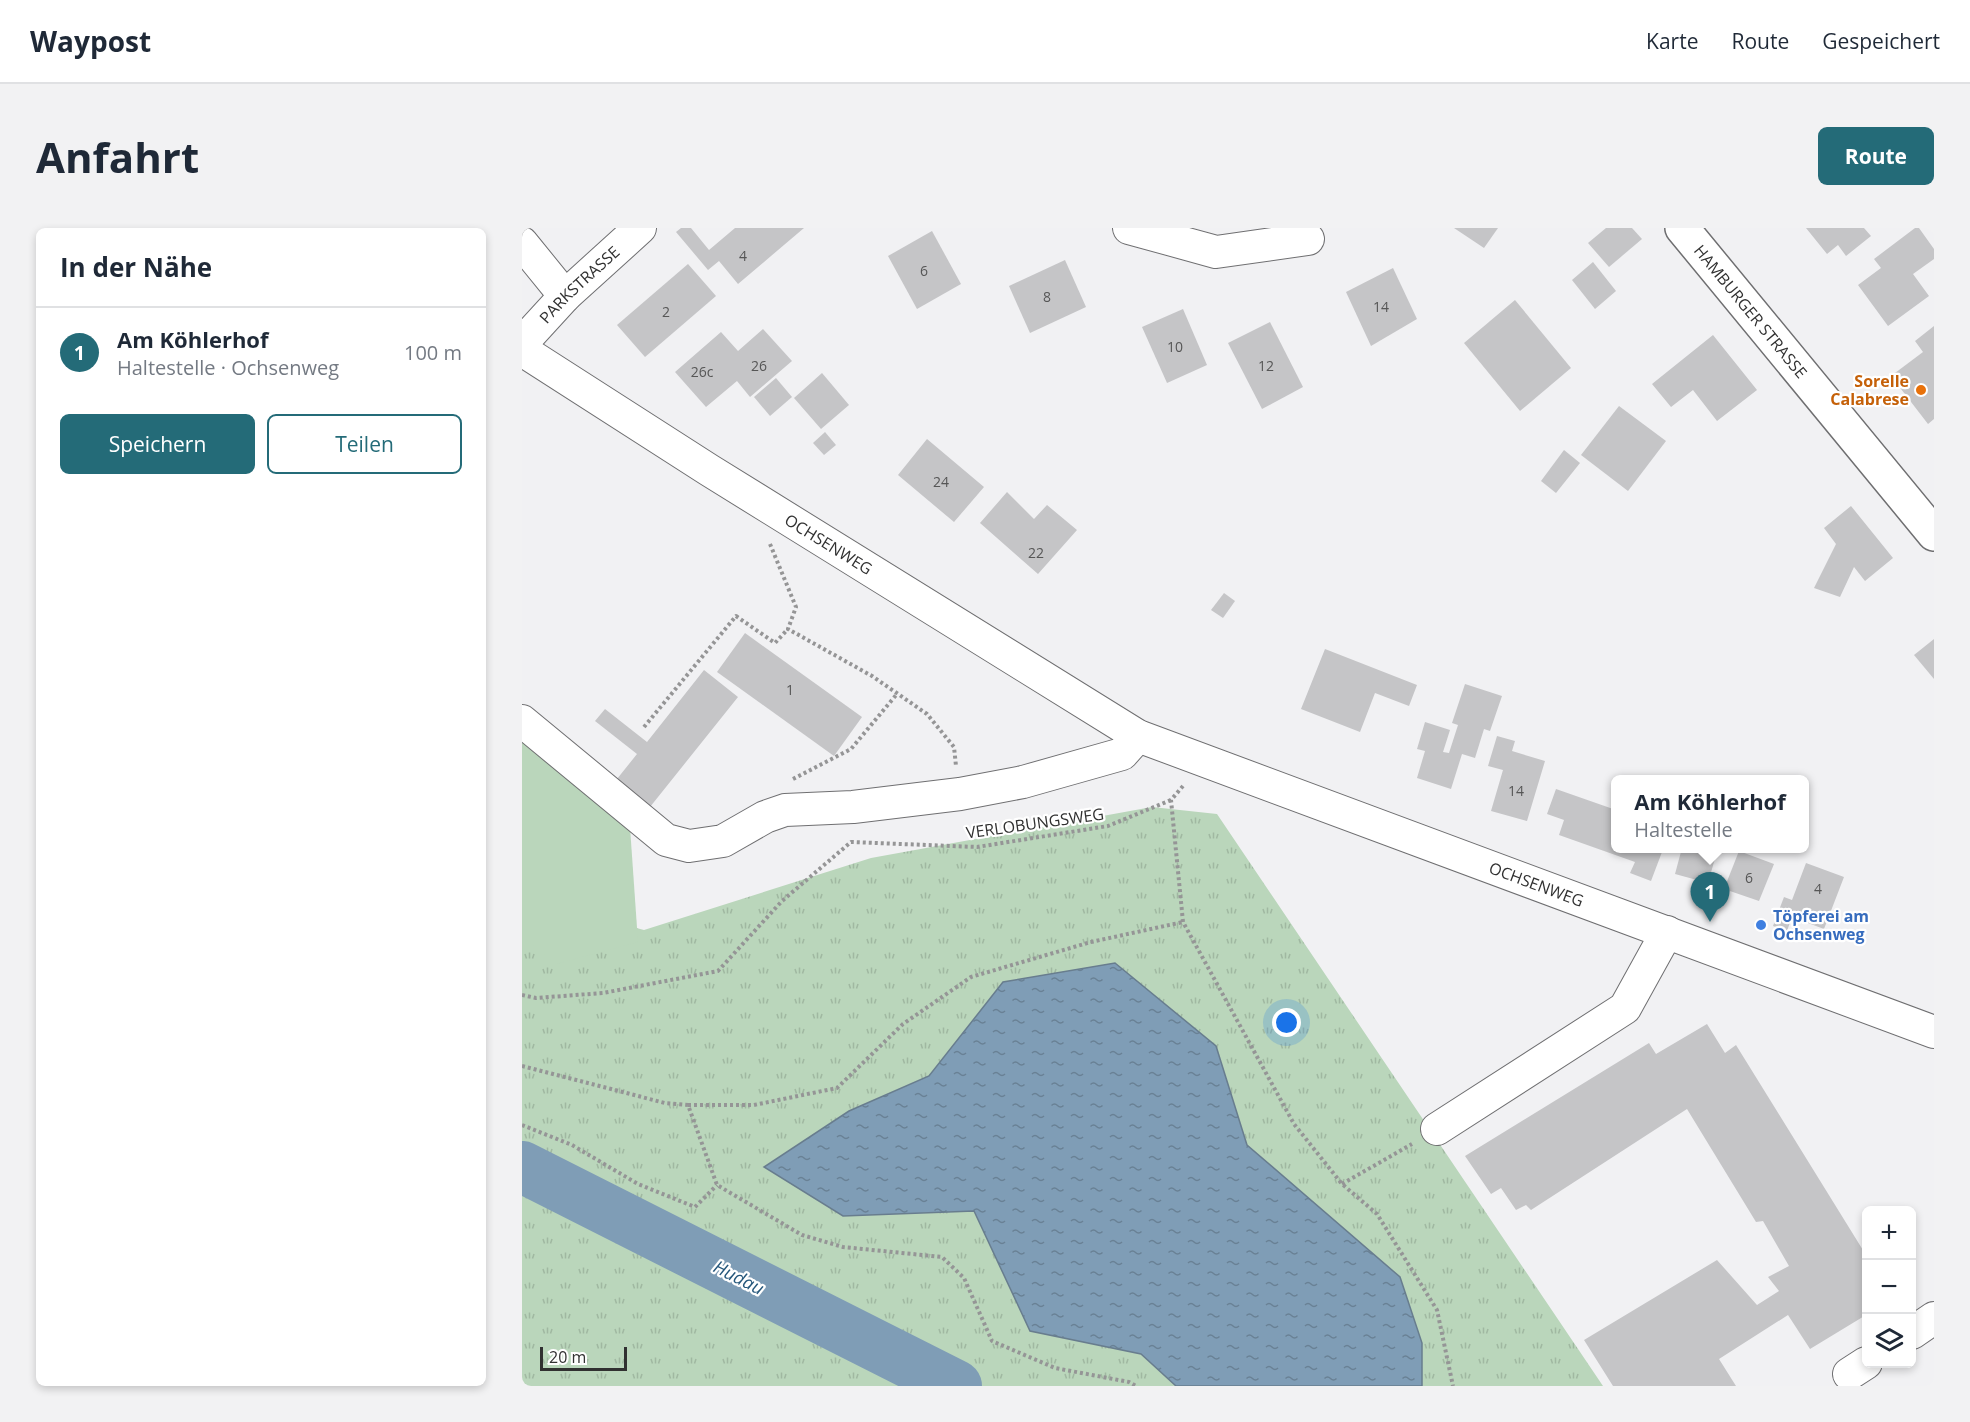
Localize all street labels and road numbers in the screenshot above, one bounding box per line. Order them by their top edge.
street label: HAMBURGER STRASSE [1689,240,1812,383]
street label: PARKSTRASSE [534,241,624,328]
street label: OCHSENWEG [781,509,877,580]
street label: VERLOBUNGSWEG [965,802,1105,844]
street label: OCHSENWEG [1486,857,1587,912]

